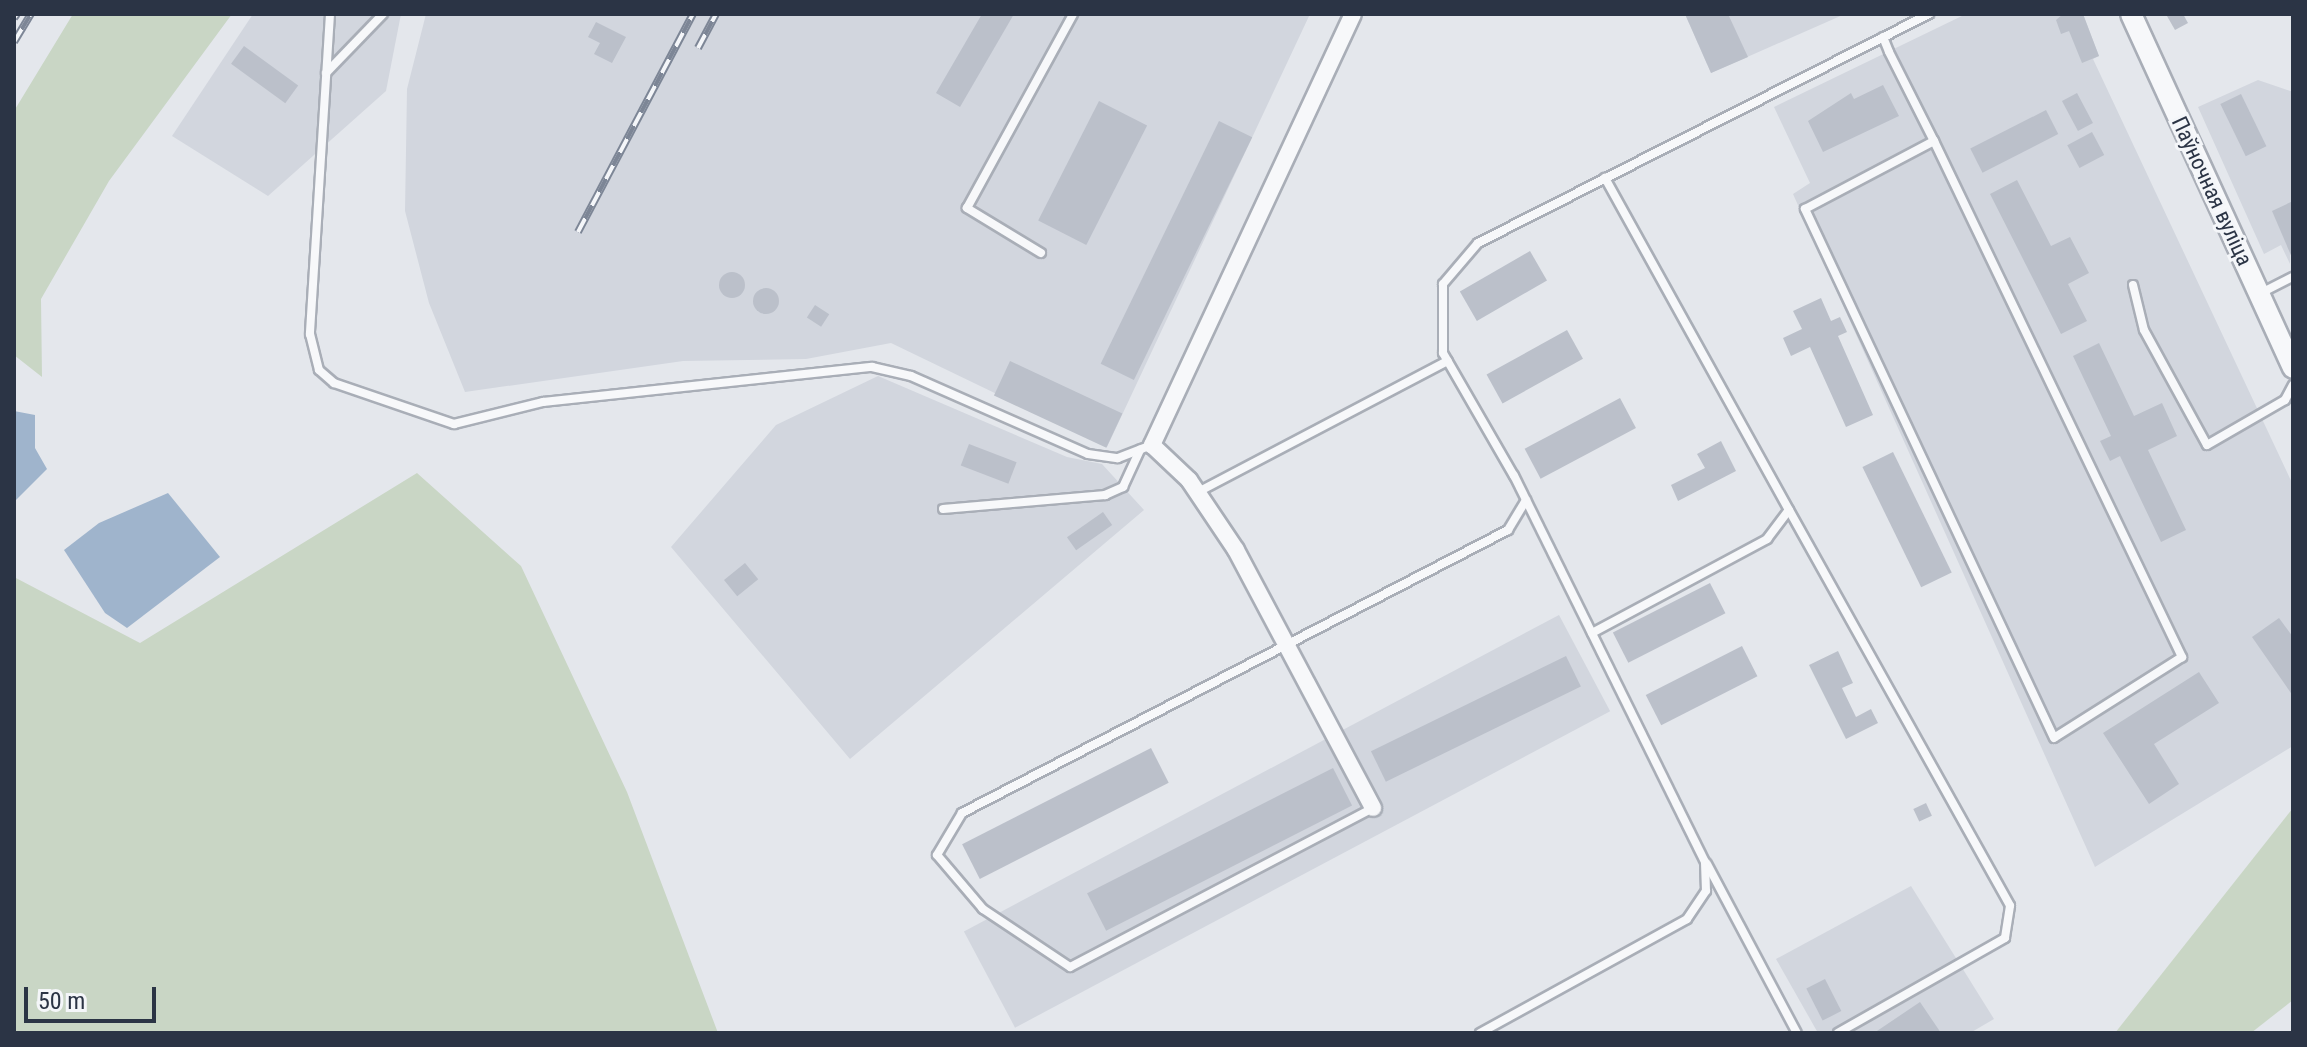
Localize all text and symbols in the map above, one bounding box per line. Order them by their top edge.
street label: Паўночная вуліца [2166,112,2258,270]
scale bar [28,971,160,1021]
text: 50 m [38,987,85,1015]

